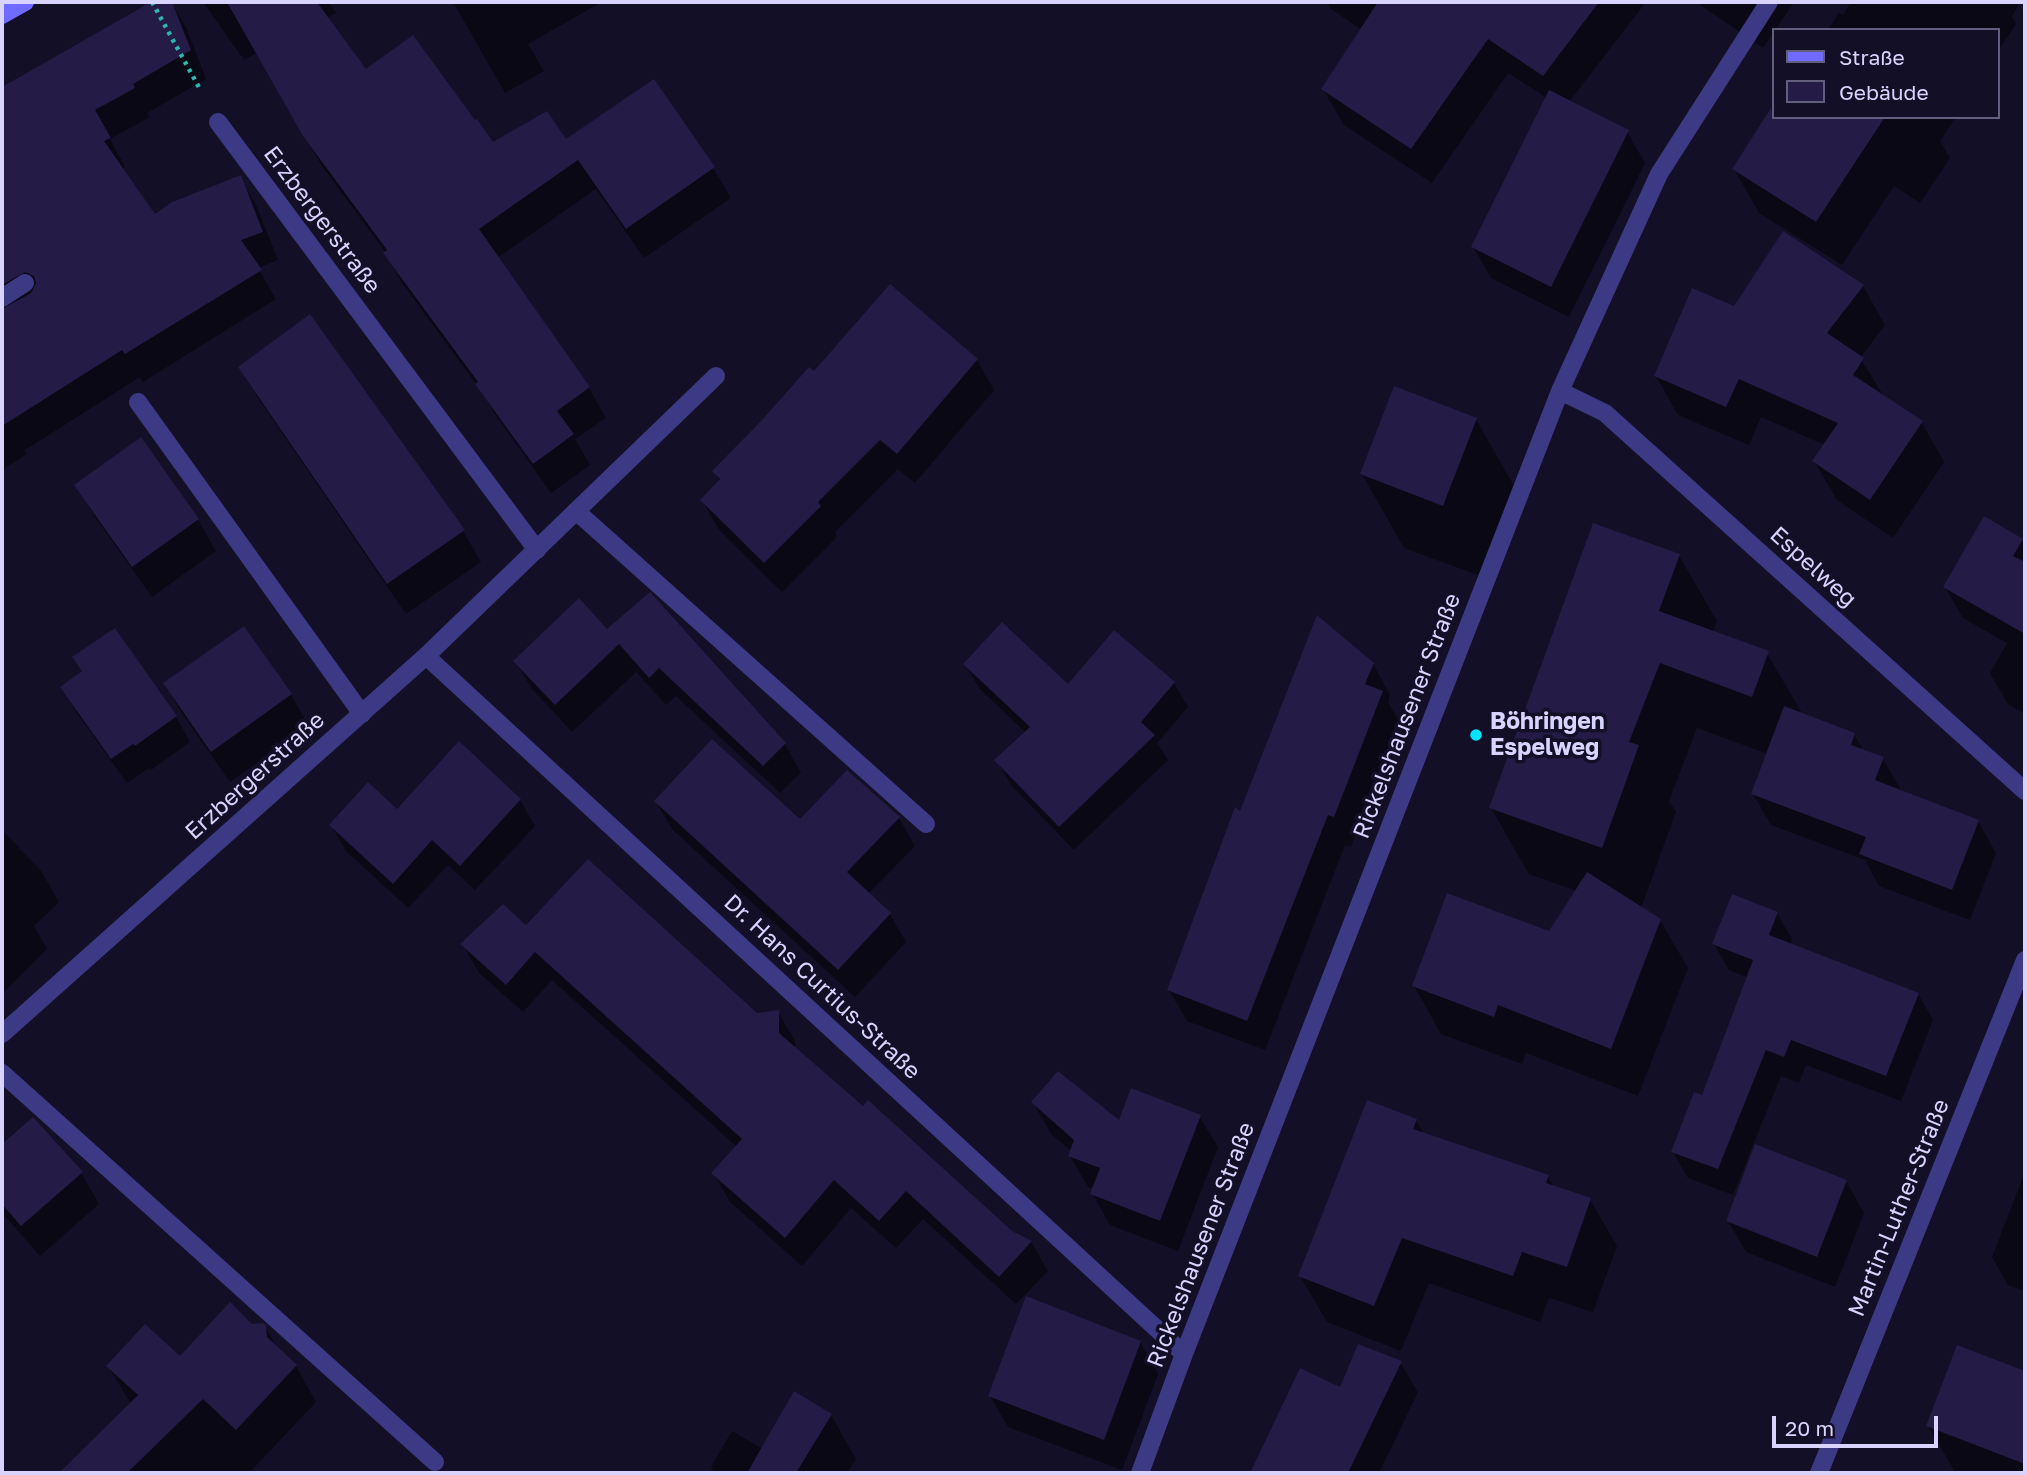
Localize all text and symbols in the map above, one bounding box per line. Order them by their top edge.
legend [1772,28,1999,119]
text: Straße [1839,44,1905,70]
text: Gebäude [1839,79,1929,105]
street label: Erzbergerstraße [258,141,386,299]
street label: Espelweg [1764,521,1862,613]
street label: Rickelshausener Straße [1347,589,1467,843]
street label: Erzbergerstraße [180,706,330,846]
place label: Böhringen Espelweg [1490,708,1605,762]
marker: Böhringen Espelweg [1468,727,1484,743]
street label: Dr. Hans Curtius-Straße [718,889,926,1085]
street label: Martin-Luther-Straße [1843,1095,1955,1321]
street label: Rickelshausener Straße [1141,1118,1261,1372]
scale bar [1775,1402,1941,1446]
text: 20 m [1785,1415,1834,1441]

